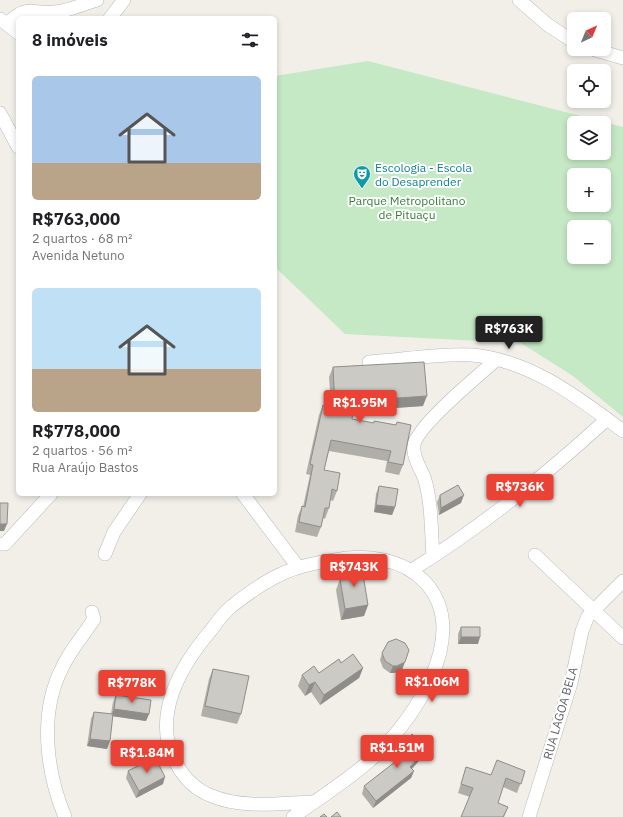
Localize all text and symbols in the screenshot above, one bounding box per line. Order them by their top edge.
north arrow [567,12,611,56]
map controls [567,12,611,264]
text: 8 imóveis [32,29,108,51]
icon: filters [239,29,261,51]
button: locate [567,64,611,108]
icon: home [111,102,183,174]
button: layers [567,116,611,160]
place label: Escologia - Escola do Desaprender [375,160,472,189]
theatre icon: Escologia - Escola do Desaprender [352,164,372,189]
button: + [567,168,611,212]
park label: Parque Metropolitano de Pituaçu [349,193,466,222]
text: R$763,000 [32,208,120,230]
button: − [567,220,611,264]
text: 2 quartos · 68 m² [32,230,133,247]
text: Avenida Netuno [32,247,125,264]
icon: home [111,314,183,386]
pin: R$763K [476,316,542,350]
text: R$763K [484,320,534,337]
pin: R$1.95M [323,390,397,424]
text: R$1.95M [333,394,387,411]
text: R$778,000 [32,420,120,442]
text: 2 quartos · 56 m² [32,442,133,459]
text: Rua Araújo Bastos [32,459,138,476]
pin: R$736K [487,474,553,508]
text: R$736K [495,478,545,495]
pin: R$743K [321,554,387,588]
text: R$743K [329,558,379,575]
street label: RUA LAGOA BELA [540,665,580,761]
pin: R$1.06M [395,669,469,703]
pin: R$778K [99,670,165,704]
text: R$1.06M [405,673,459,690]
text: R$778K [107,674,157,691]
pin: R$1.51M [360,735,434,769]
text: R$1.51M [370,739,424,756]
pin: R$1.84M [110,740,184,774]
text: R$1.84M [120,744,174,761]

